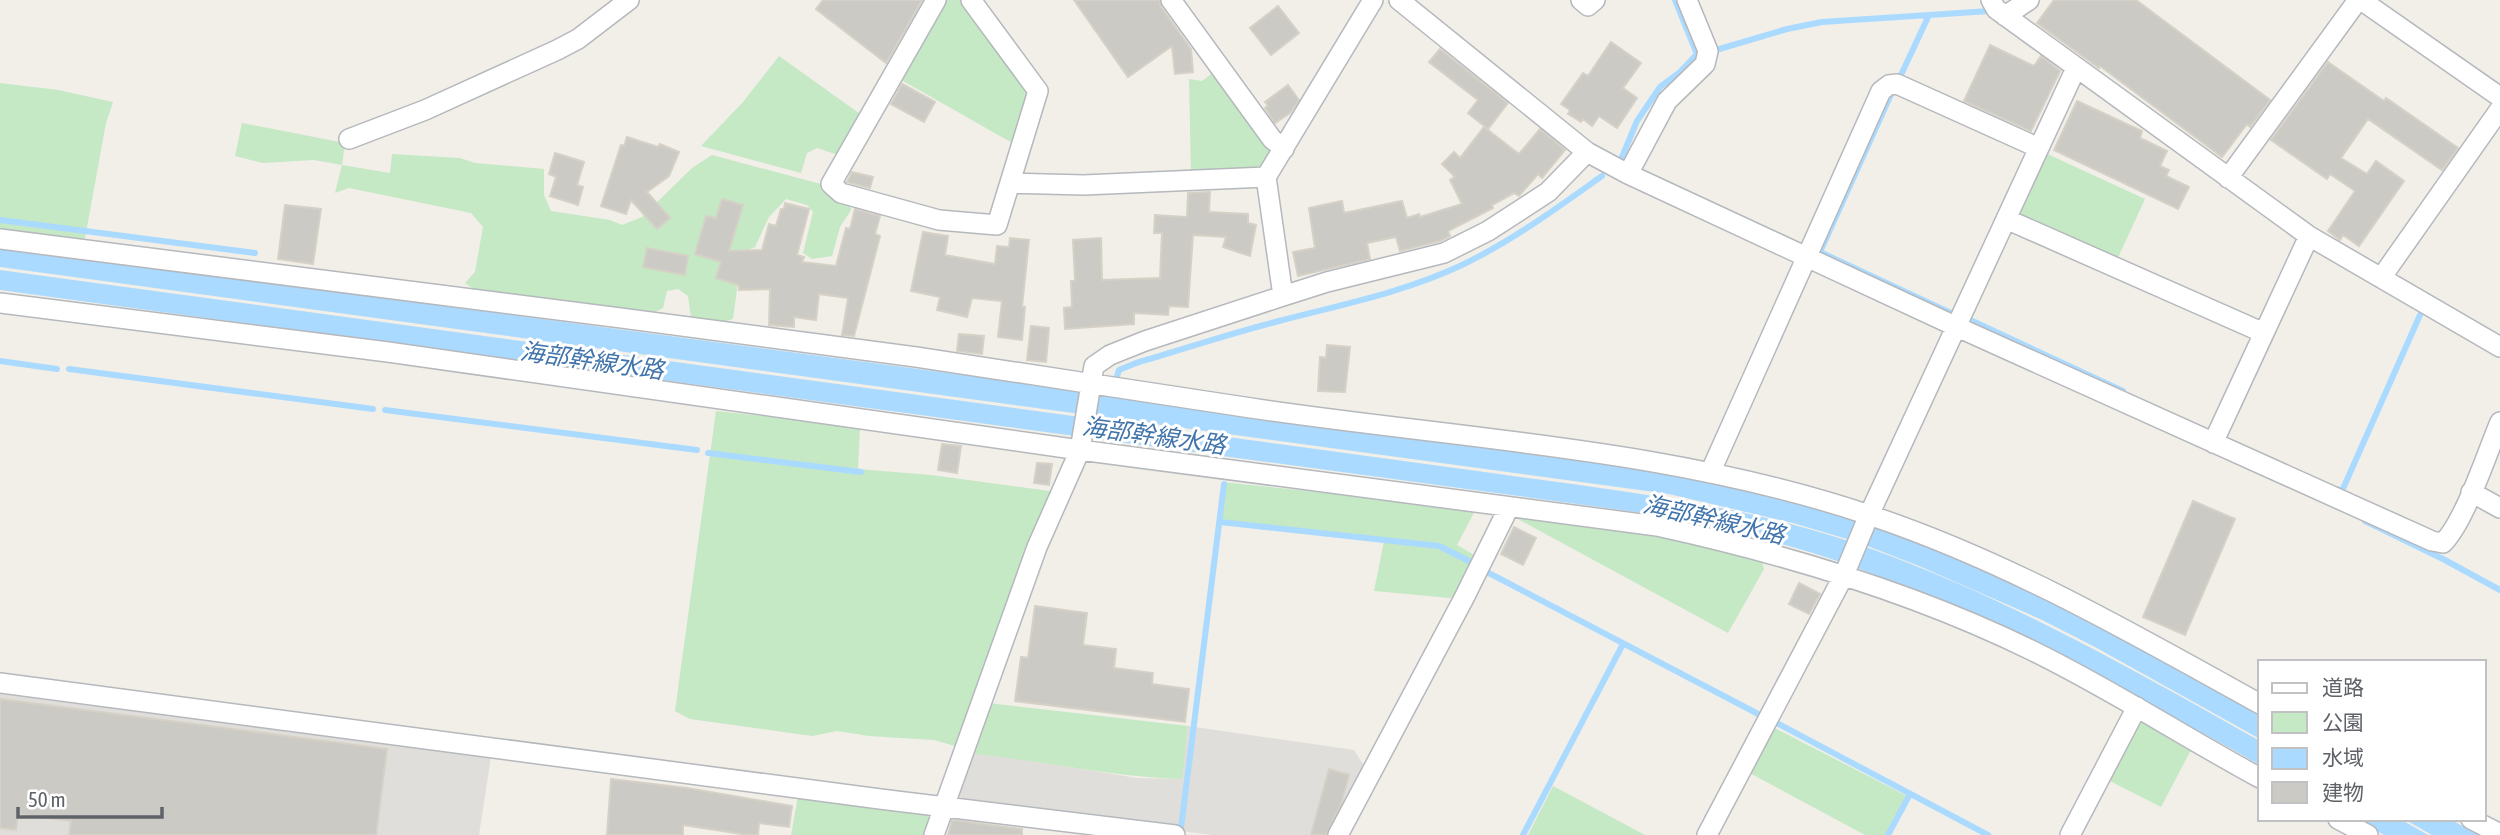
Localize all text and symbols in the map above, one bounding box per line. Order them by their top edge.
water label: 海部幹線水路 [519,337,667,384]
water label: 海部幹線水路 [1081,412,1229,459]
water label: 海部幹線水路 [1641,490,1789,549]
legend [2258,660,2486,821]
text: 道路 [2322,675,2364,699]
text: 公園 [2322,710,2364,734]
text: 水域 [2322,745,2364,769]
scale bar [18,776,161,820]
text: 建物 [2322,780,2364,804]
text: 50 m [28,787,66,811]

